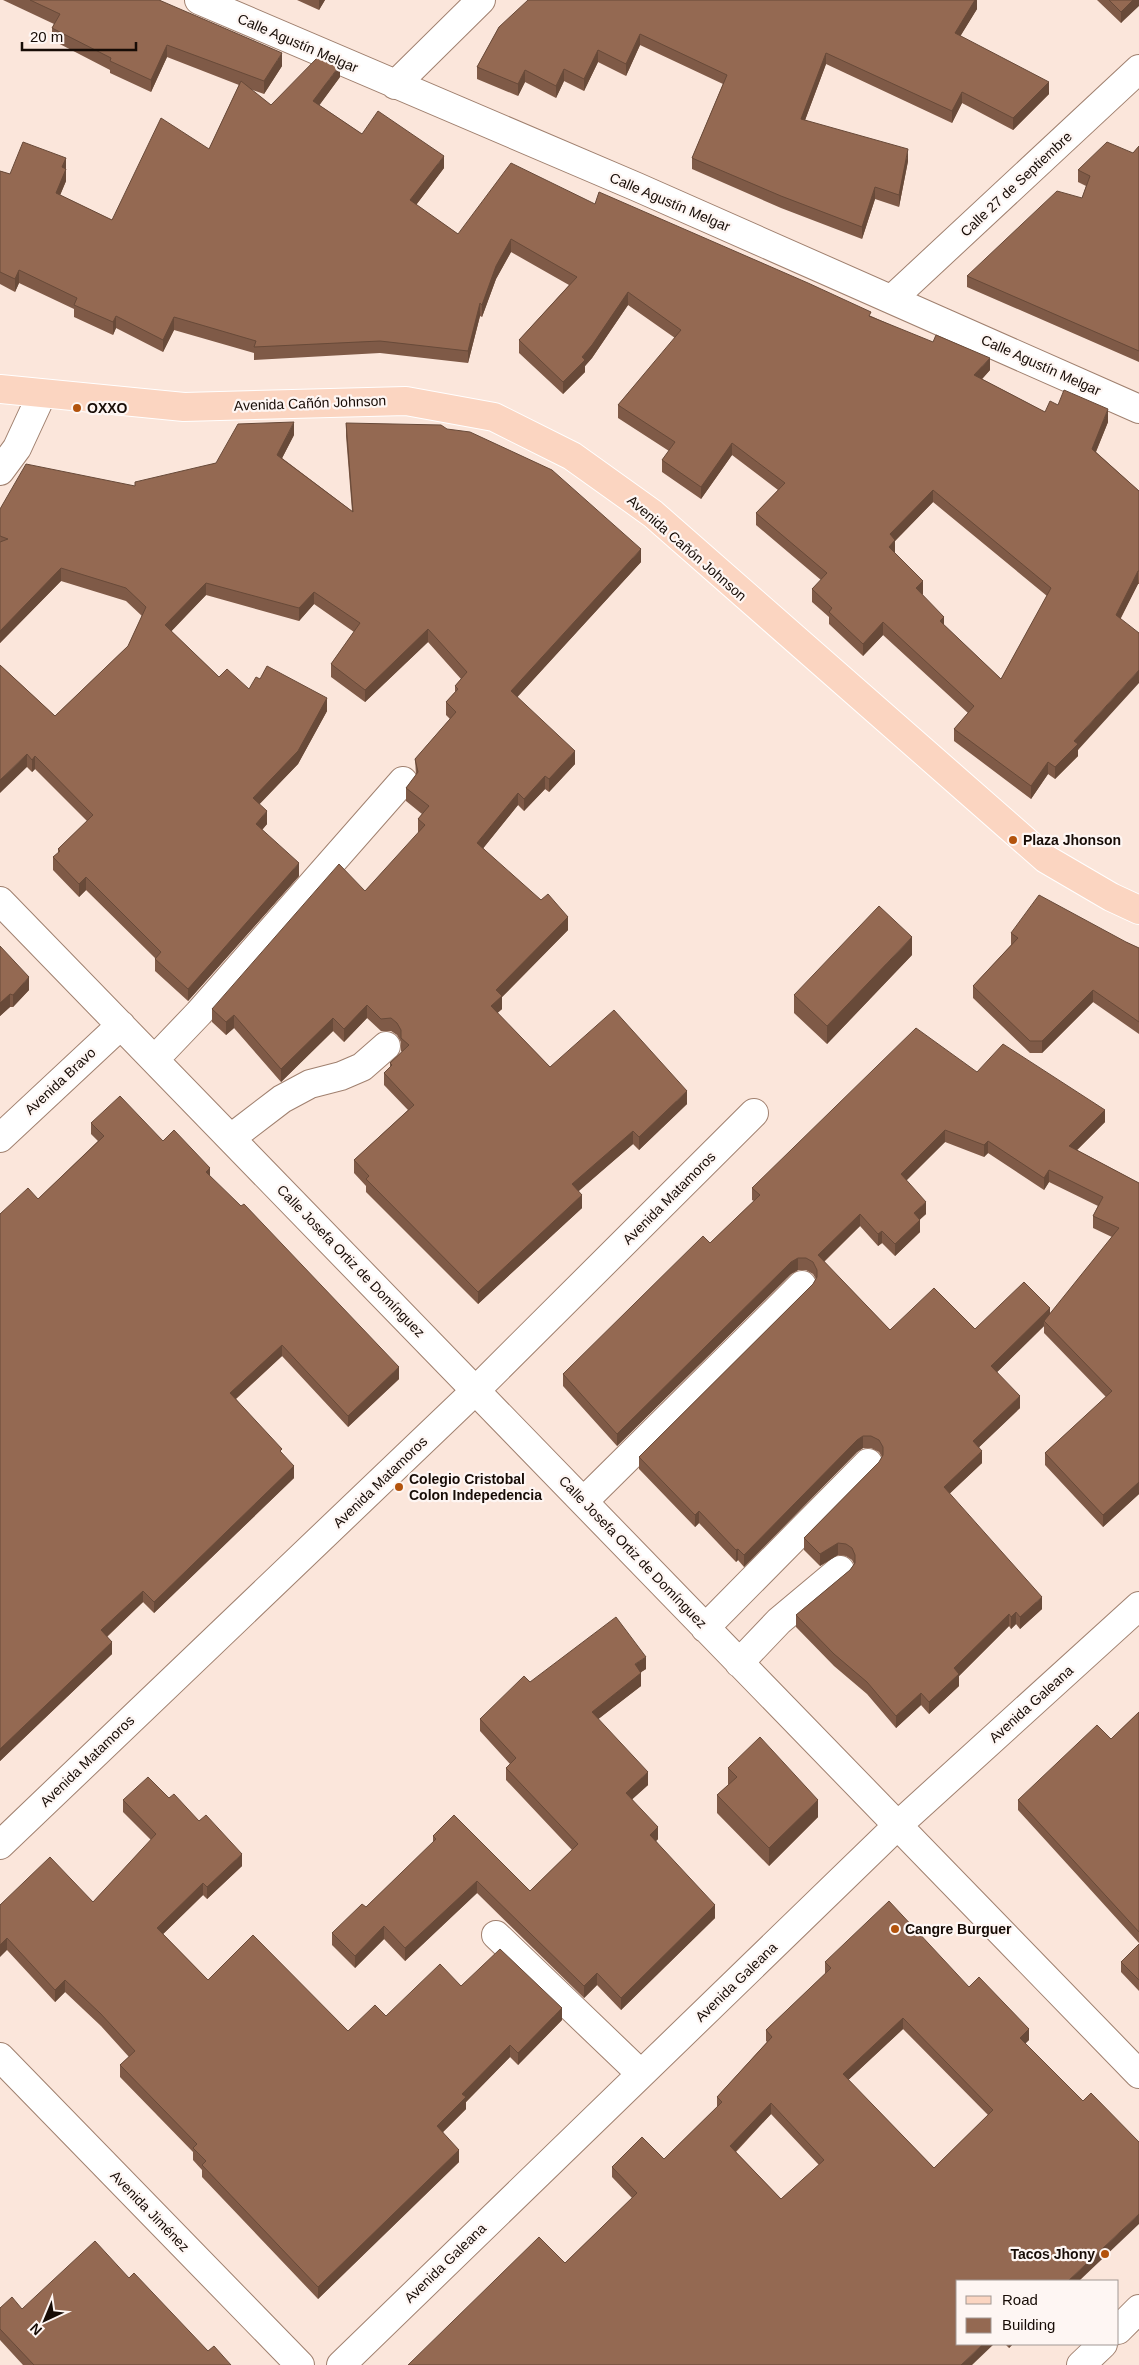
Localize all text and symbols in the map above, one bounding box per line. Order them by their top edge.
street label: Calle Agustín Melgar [235,10,361,76]
scale bar [22,20,136,52]
text: 20 m [30,28,63,45]
street label: Calle 27 de Septiembre [957,128,1075,240]
street label: Calle Agustín Melgar [607,169,733,235]
street label: Calle Agustín Melgar [979,331,1104,399]
street label: Avenida Cañón Johnson [234,392,386,414]
place label: OXXO [87,400,128,416]
marker: OXXO [71,402,83,414]
street label: Avenida Cañón Johnson [624,492,750,604]
place label: Plaza Jhonson [1023,832,1121,848]
marker: Plaza Jhonson [1007,834,1019,846]
street label: Avenida Bravo [21,1044,99,1118]
street label: Avenida Matamoros [619,1148,719,1248]
street label: Calle Josefa Ortiz de Domínguez [274,1182,428,1340]
street label: Avenida Matamoros [330,1433,430,1531]
place label: Colegio Cristobal Colon Indepedencia [409,1471,542,1503]
street label: Calle Josefa Ortiz de Domínguez [556,1473,710,1631]
marker: Colegio Cristobal Colon Indepedencia [393,1481,405,1493]
street label: Avenida Galeana [986,1662,1076,1746]
street label: Avenida Matamoros [37,1712,137,1810]
place label: Cangre Burguer [905,1921,1012,1937]
marker: Cangre Burguer [889,1923,901,1935]
street label: Avenida Galeana [692,1939,780,2025]
street label: Avenida Jiménez [107,2167,193,2255]
street label: Avenida Galeana [401,2220,489,2306]
place label: Tacos Jhony [1010,2246,1095,2262]
marker: Tacos Jhony [1099,2248,1111,2260]
legend [956,2280,1119,2345]
text: Road [1002,2291,1038,2308]
north arrow [20,2295,70,2345]
text: Building [1002,2316,1055,2333]
text: N [27,2320,45,2339]

